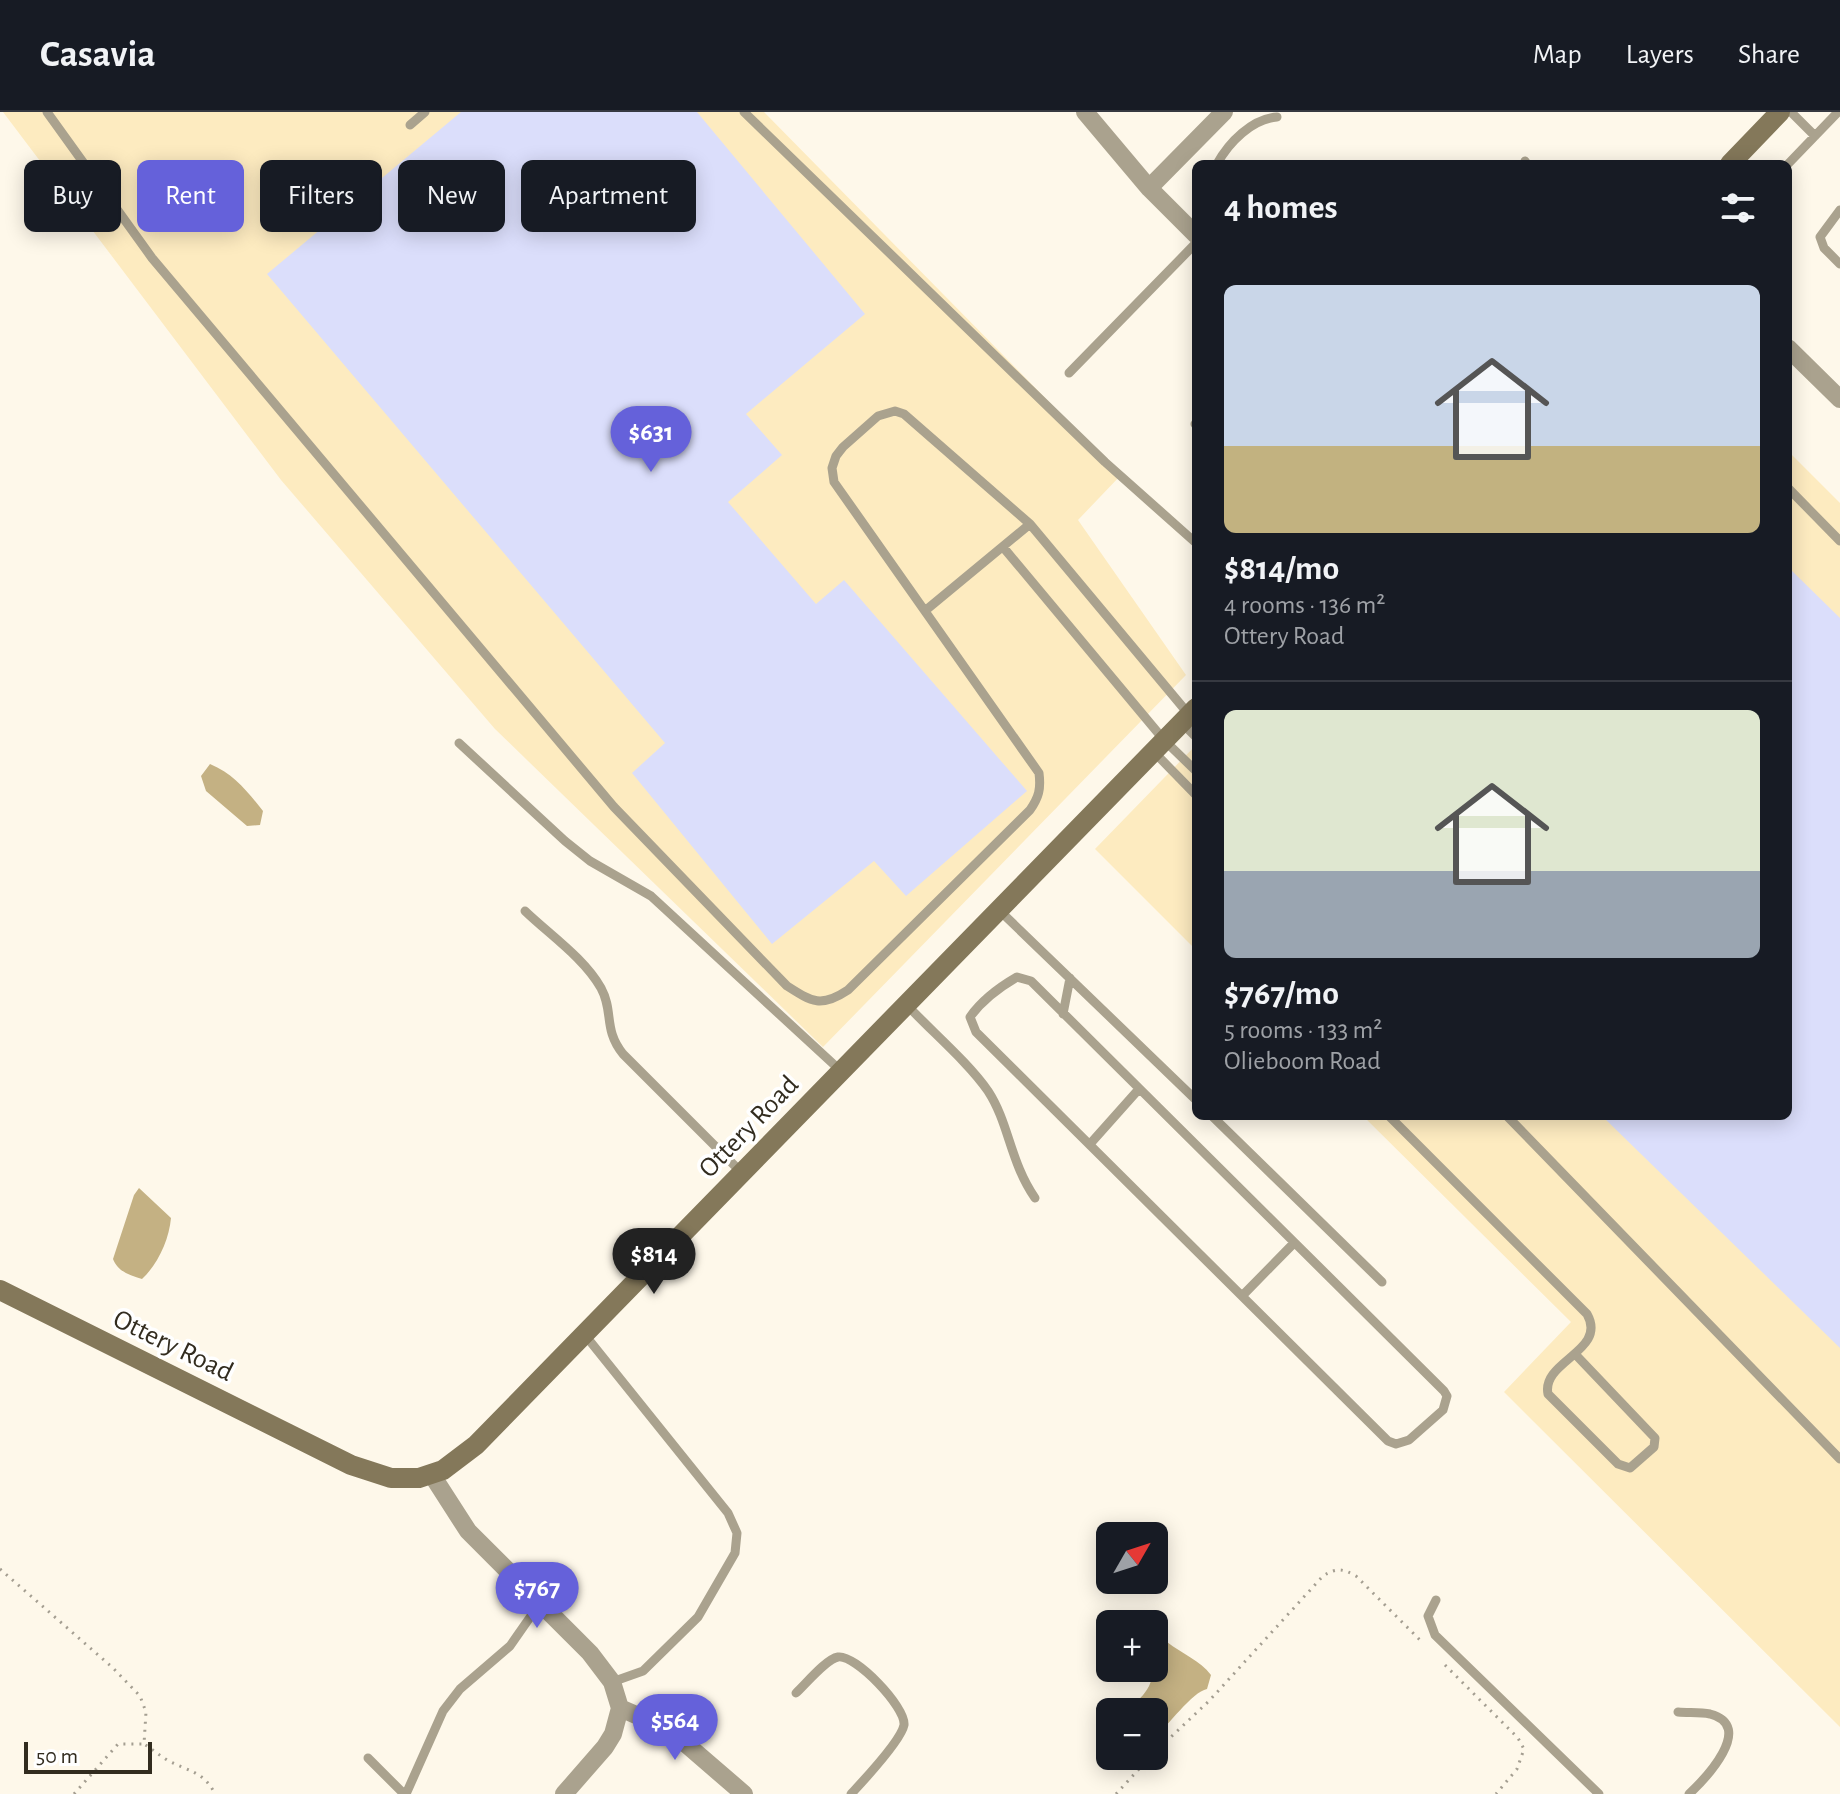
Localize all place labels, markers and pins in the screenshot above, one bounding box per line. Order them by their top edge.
pin: $631 [604,406,698,474]
pin: $814 [607,1228,701,1296]
pin: $767 [490,1562,584,1630]
pin: $564 [628,1694,722,1762]

